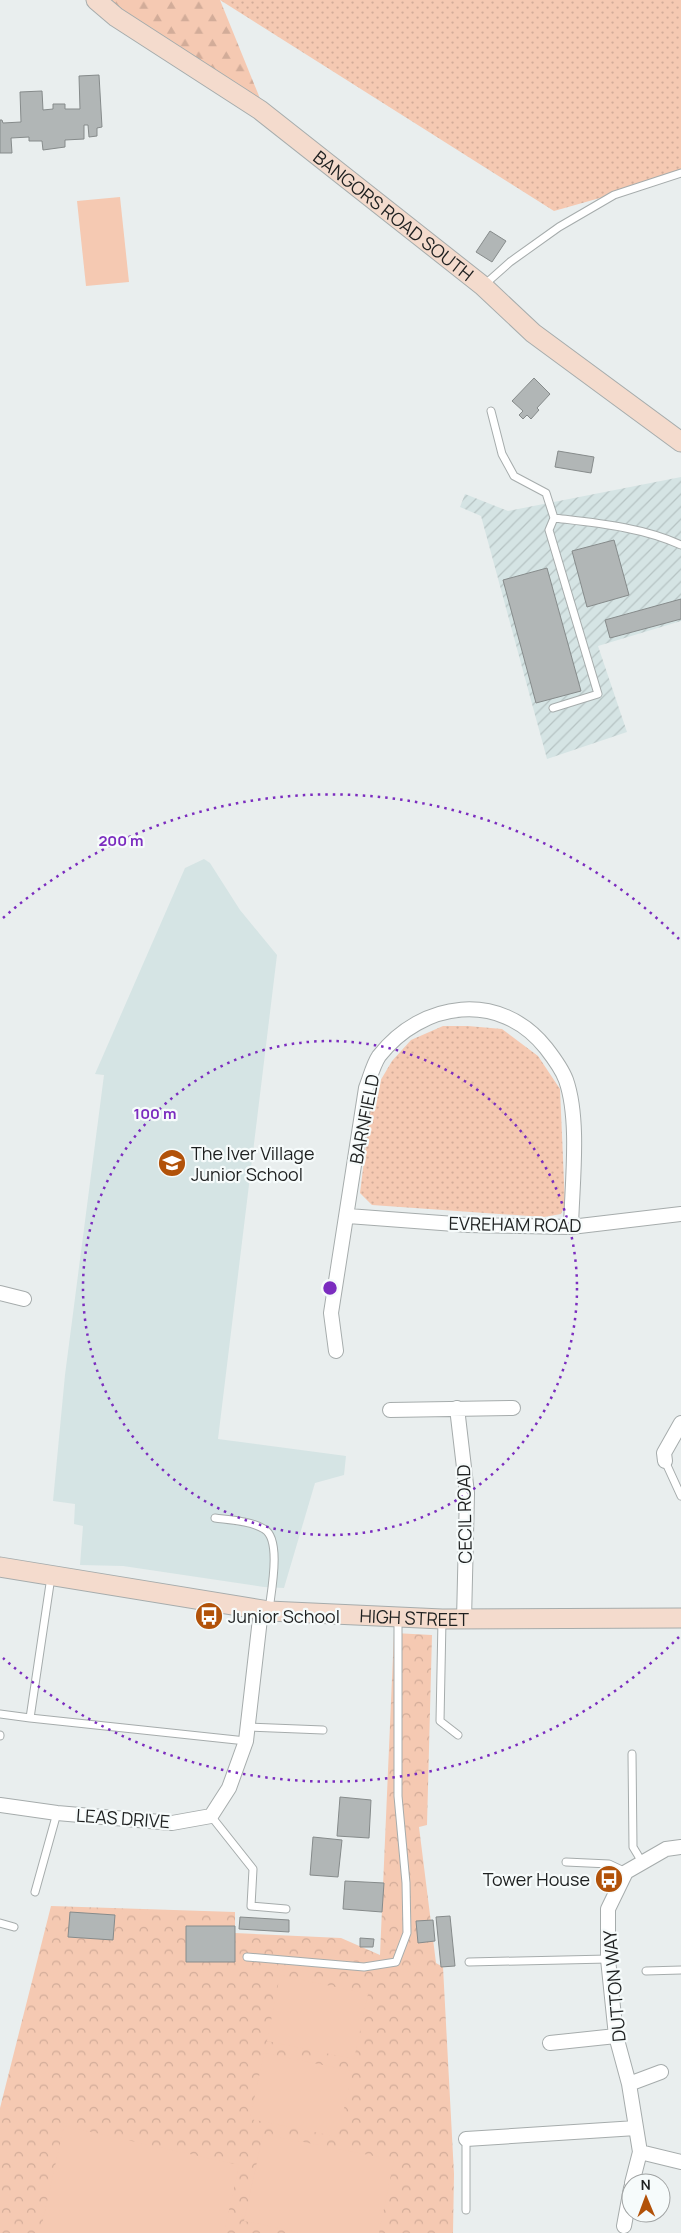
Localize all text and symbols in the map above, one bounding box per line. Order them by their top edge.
street label: BANGORS ROAD SOUTH [309,145,479,286]
text: 200 m [98,830,144,851]
street label: BARNFIELD [344,1072,384,1166]
text: 100 m [134,1103,176,1124]
place label: The Iver Village Junior School [191,1141,314,1186]
school or university icon: The Iver Village Junior School [157,1148,187,1178]
street label: EVREHAM ROAD [448,1211,582,1237]
centre of rings [321,1279,339,1297]
street label: CECIL ROAD [451,1464,477,1564]
bus stop icon: Junior School [194,1601,224,1631]
street label: HIGH STREET [359,1603,469,1631]
place label: Junior School [228,1604,340,1628]
street label: LEAS DRIVE [75,1803,171,1833]
bus stop icon: Tower House [594,1864,624,1894]
place label: Tower House [483,1867,590,1891]
street label: DUTTON WAY [597,1928,631,2043]
north arrow [621,2173,671,2223]
text: N [641,2175,651,2194]

